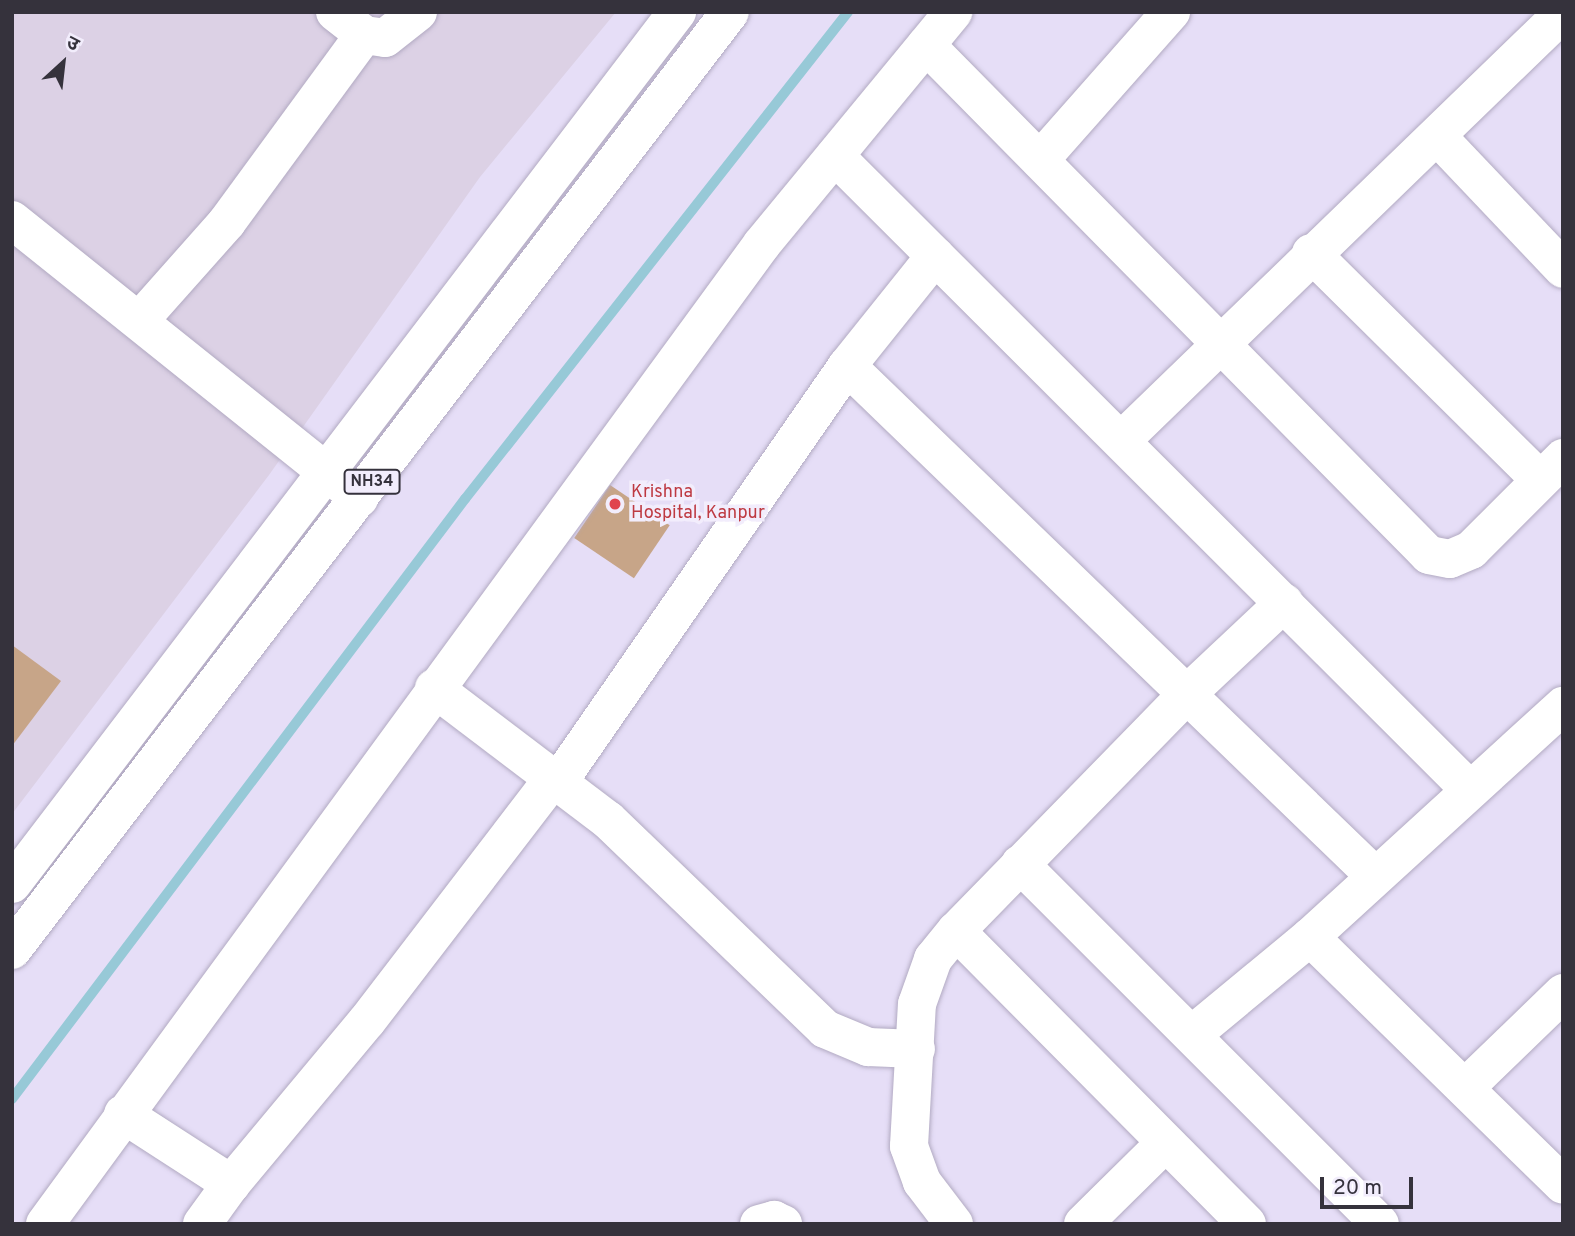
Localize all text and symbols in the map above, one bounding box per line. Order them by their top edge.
north arrow [28,28,98,98]
text: उ [62,31,83,58]
road number: NH34 [342,470,402,495]
place label: Krishna Hospital, Kanpur [631,483,765,526]
marker: Krishna Hospital, Kanpur [605,494,625,514]
scale bar [1323,1162,1416,1206]
text: 20 m [1333,1175,1382,1202]

